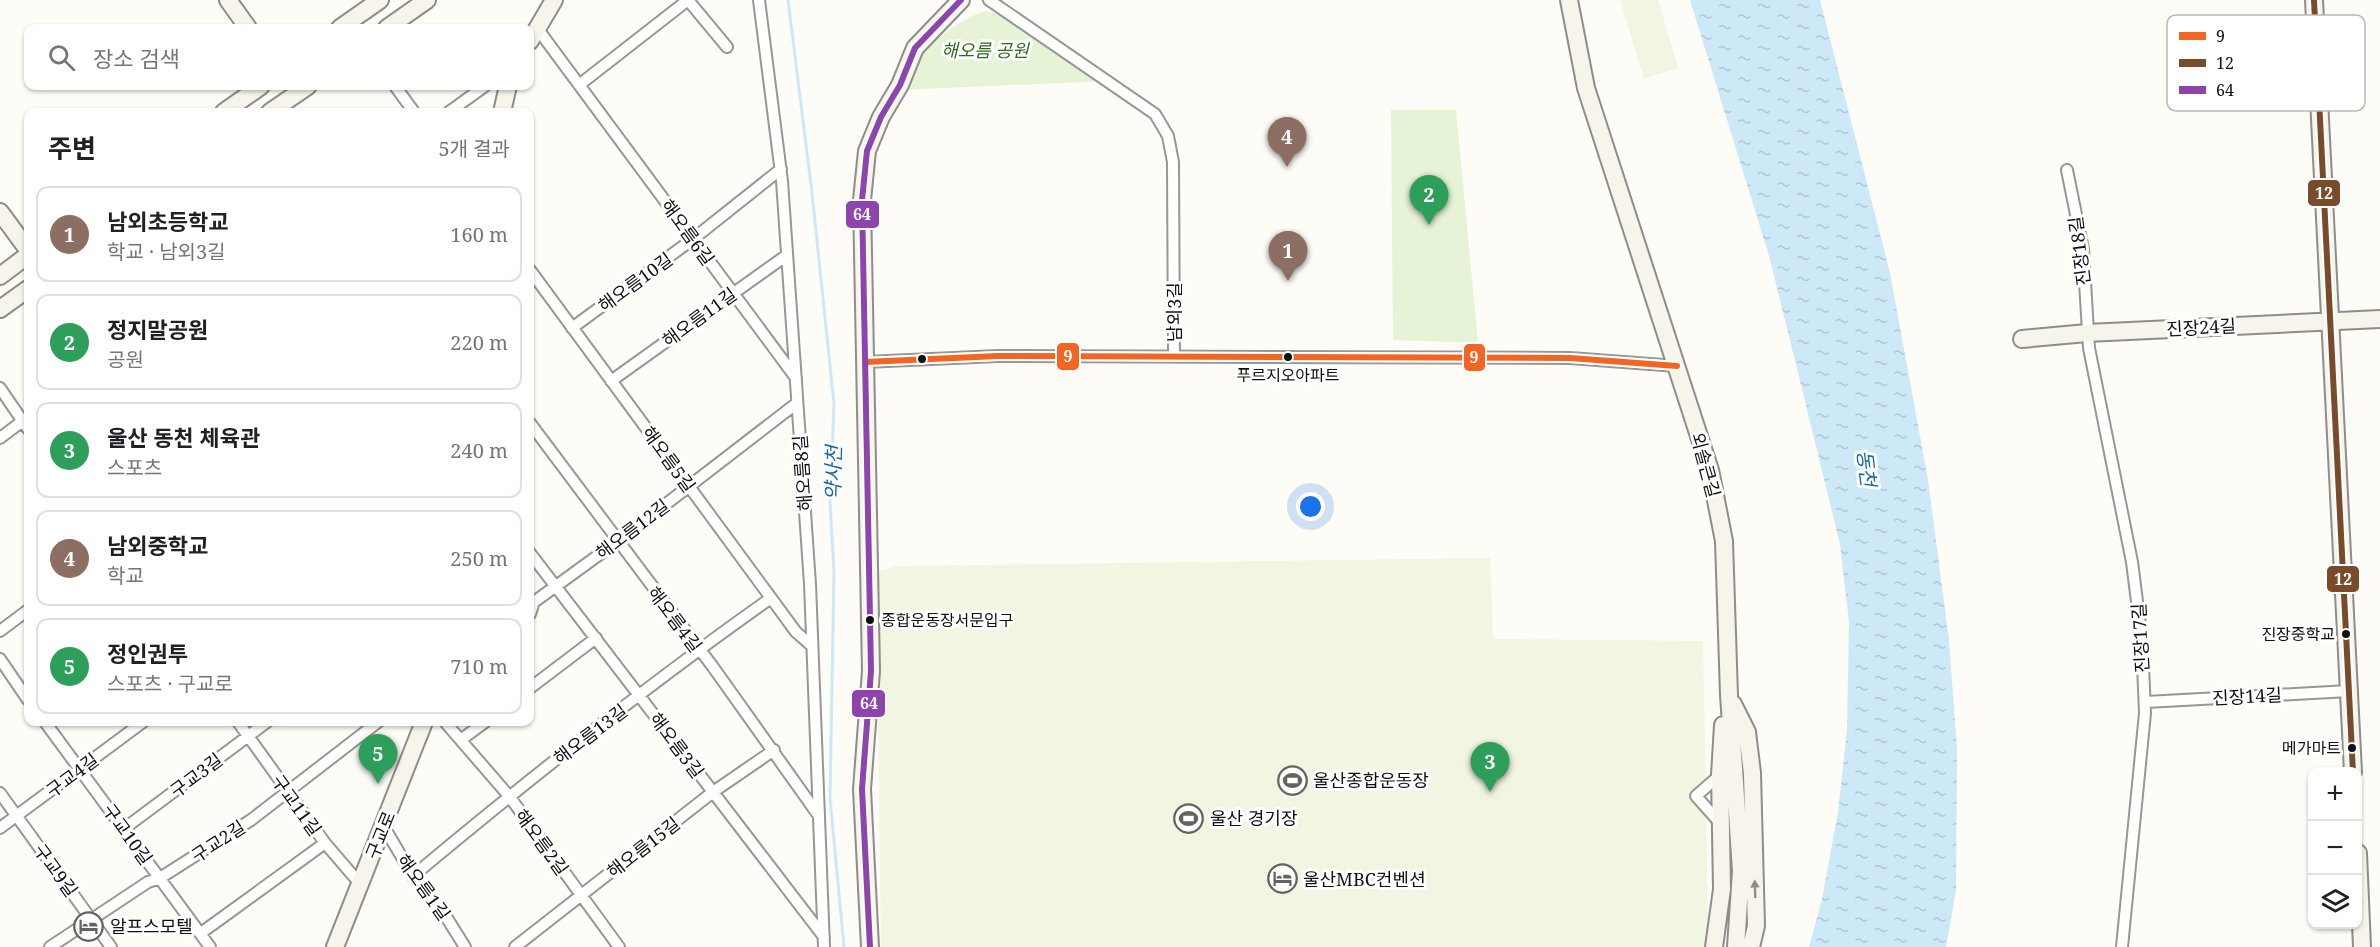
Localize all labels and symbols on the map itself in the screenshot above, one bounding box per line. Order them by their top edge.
legend [2167,15,2365,111]
text: 9 [2216,25,2225,47]
park label: 해오름 공원 [941,38,1030,62]
text: 12 [2216,52,2234,74]
text: 64 [2216,79,2234,101]
pin: 4 [1268,118,1306,167]
pin: 2 [1410,176,1448,225]
line badge: 12 [2307,179,2341,207]
text: 12 [2315,182,2333,204]
street label: 해오름6길 [656,194,720,270]
line badge: 64 [845,200,880,229]
text: 64 [853,203,871,225]
street label: 진장18길 [2063,215,2095,287]
pin: 1 [1268,232,1308,281]
street label: 해오름10길 [593,247,677,317]
street label: 해오름11길 [657,282,741,352]
street label: 남외3길 [1162,282,1186,342]
street label: 진장24길 [2166,313,2236,341]
line badge: 9 [1056,342,1080,371]
line badge: 9 [1463,343,1486,372]
text: 9 [1063,345,1073,367]
text: 9 [1469,346,1479,368]
marker: 푸르지오아파트 [1282,351,1294,363]
unlabelled marker [916,353,928,365]
place label: 푸르지오아파트 [1236,364,1340,386]
street label: 해오름5길 [637,421,701,497]
street label: 외솔큰길 [1686,430,1726,500]
street label: 해오름8길 [787,434,817,512]
water label: 약사천 [819,443,847,501]
water label: 동천 [1851,448,1883,490]
your location [1296,492,1325,521]
street label: 해오름12길 [590,493,674,565]
line badge: 12 [2326,565,2360,593]
text: 12 [2334,568,2352,590]
street label: 해오름4길 [642,581,708,657]
street label: 진장17길 [2126,603,2154,673]
place label: 종합운동장서문입구 [881,609,1013,631]
marker: 종합운동장서문입구 [864,614,876,626]
place label: 진장중학교 [2261,623,2335,645]
marker: 진장중학교 [2340,628,2352,640]
street label: 진장14길 [2212,682,2282,710]
line badge: 64 [851,689,886,718]
text: 64 [860,692,878,714]
street label: 해오름13길 [548,698,632,770]
street label: 해오름3길 [644,707,710,783]
pin: 5 [358,734,398,784]
place label: 메가마트 [2282,737,2341,759]
pin: 3 [1470,742,1510,792]
marker: 메가마트 [2346,742,2358,754]
street label: 구교4길 [41,747,103,803]
street label: 구교3길 [165,747,227,803]
sports icon: 울산종합운동장 [1276,764,1308,796]
place label: 울산종합운동장 [1313,768,1429,792]
street label: 구교11길 [267,770,327,840]
street label: 구교10길 [98,799,158,869]
sports icon: 울산 경기장 [1173,802,1205,834]
street label: 해오름2길 [510,804,574,880]
place label: 울산 경기장 [1210,806,1297,830]
street label: 구교로 [360,807,400,863]
street label: 해오름15길 [602,811,684,883]
street label: 구교2길 [186,815,250,867]
street label: 구교9길 [29,839,83,901]
street label: 해오름1길 [392,849,456,925]
hotel icon: 울산MBC컨벤션 [1266,863,1298,895]
place label: 울산MBC컨벤션 [1303,867,1426,891]
one-way arrow [1750,880,1760,899]
hotel icon: 알프스모텔 [73,910,105,942]
place label: 알프스모텔 [110,914,193,938]

